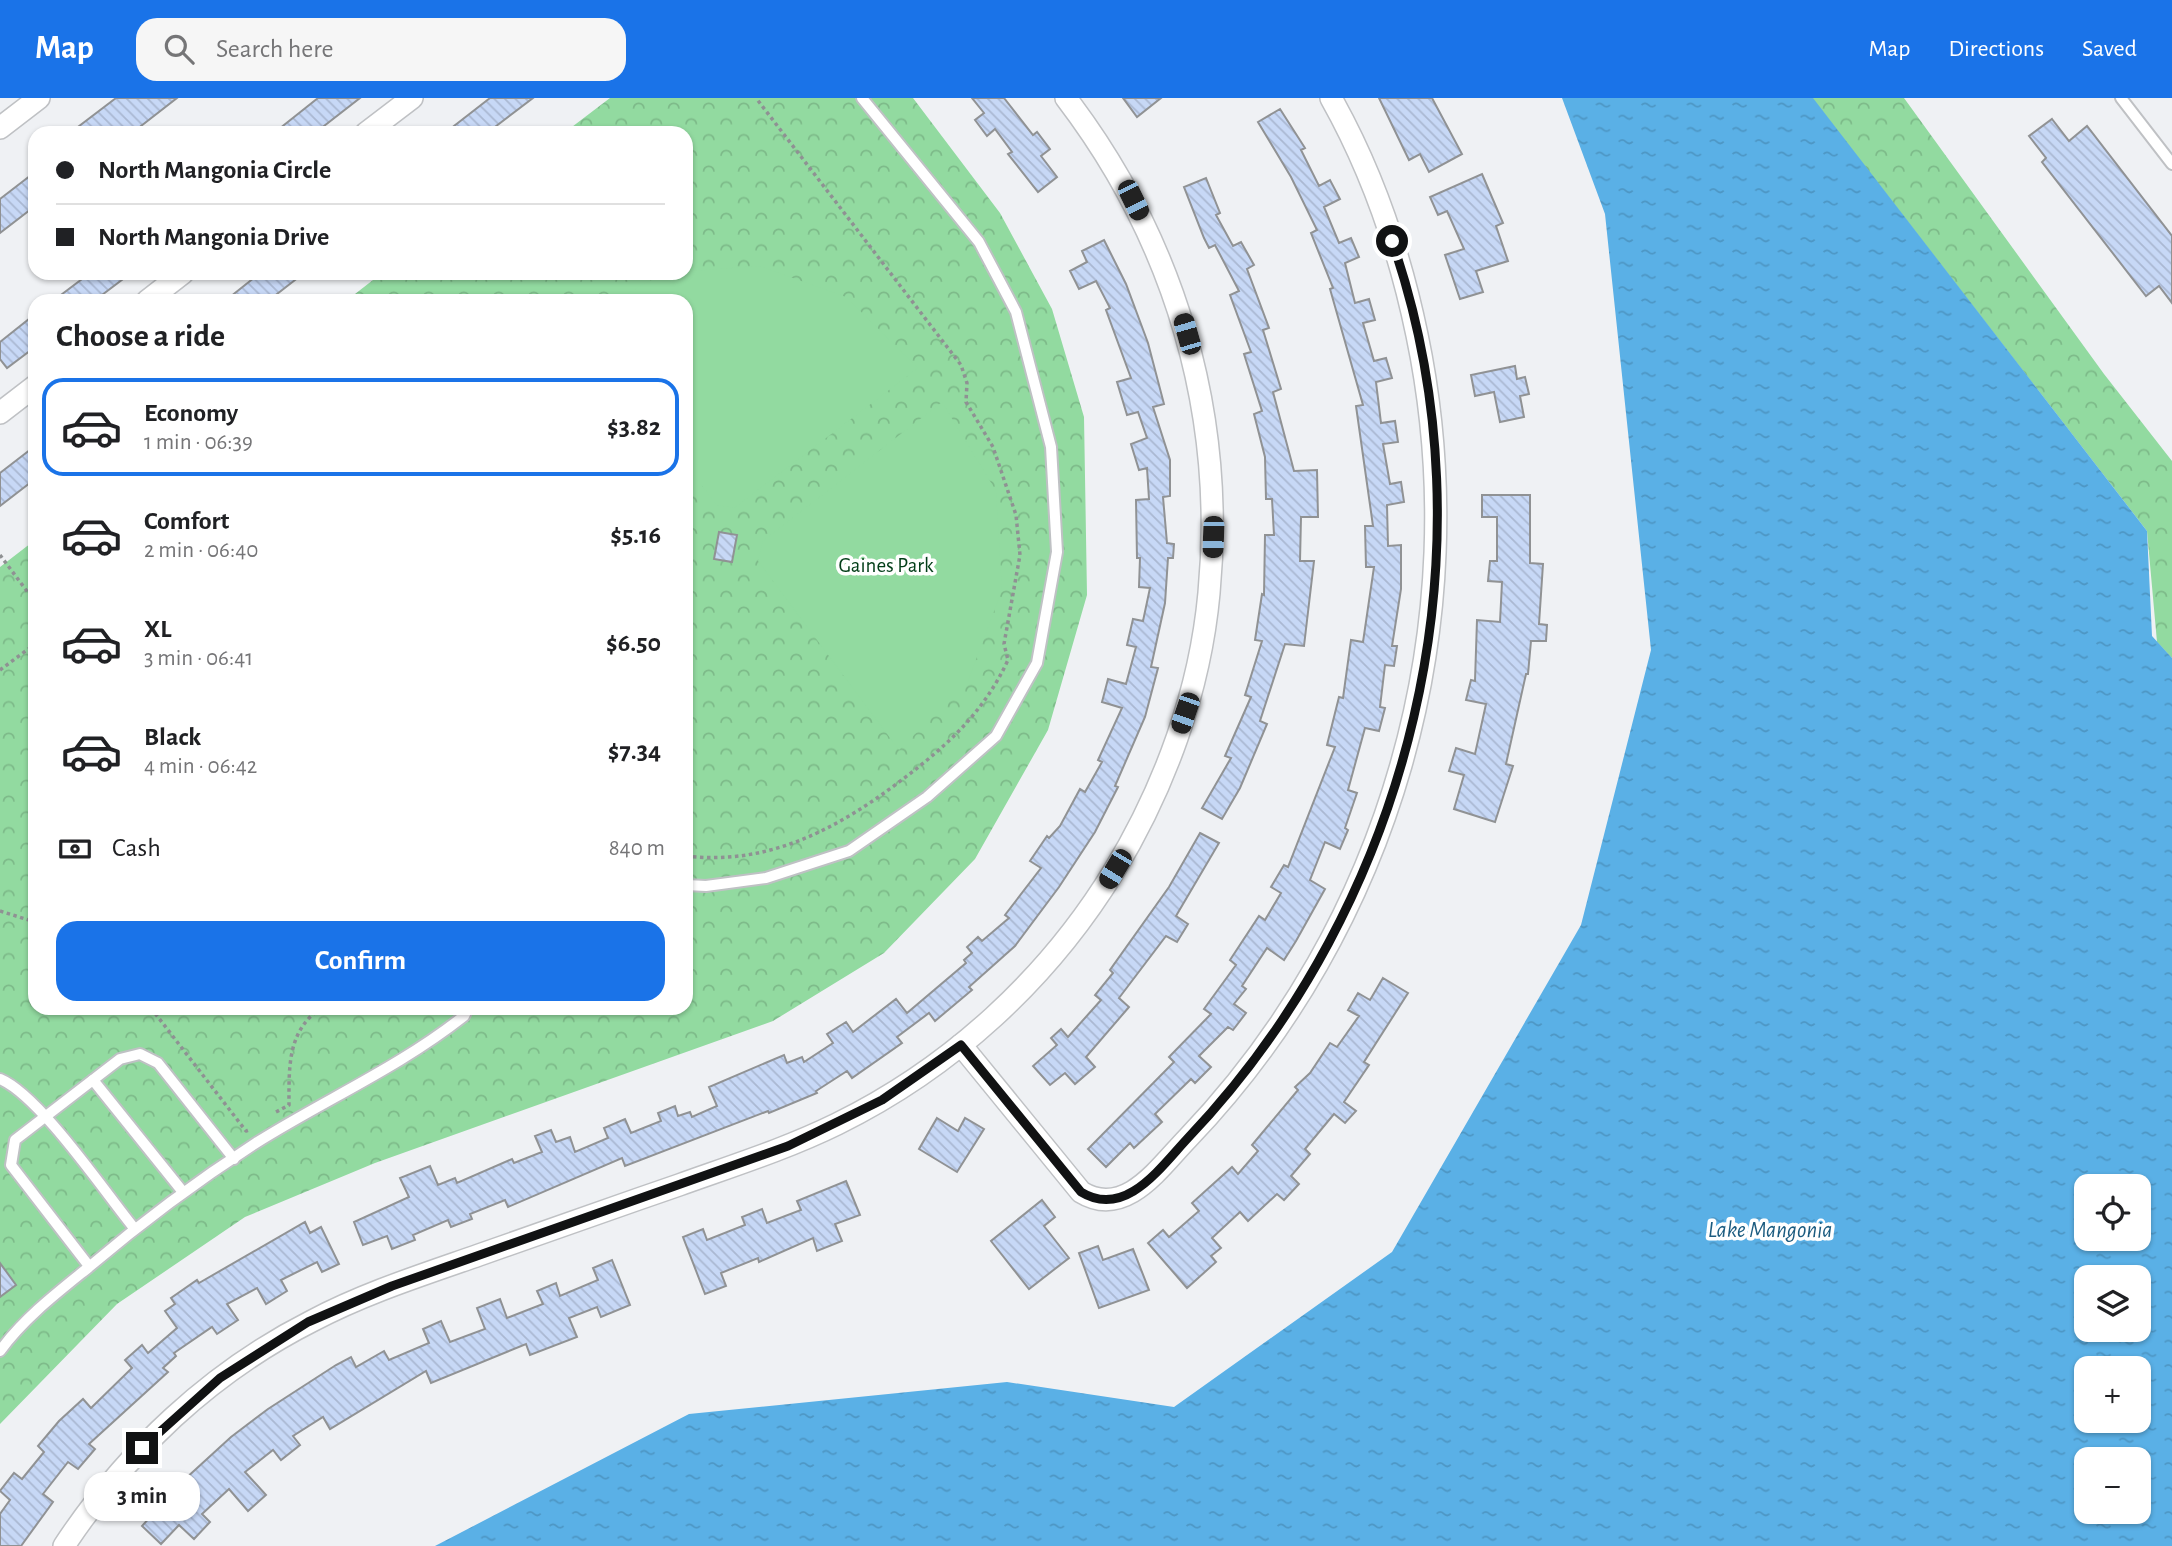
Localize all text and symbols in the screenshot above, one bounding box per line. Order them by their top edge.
search box [136,18,626,81]
icon: search [160,30,198,68]
text: Map [35,32,94,65]
text: Search here [216,36,334,62]
text: Map [1868,37,1910,61]
text: Directions [1948,37,2044,61]
text: Saved [2082,37,2137,61]
text: North Mangonia Circle [98,157,331,183]
car [1115,177,1152,223]
text: North Mangonia Drive [98,224,329,250]
route start [1376,225,1408,257]
car [1172,311,1203,357]
text: Choose a ride [56,320,225,352]
icon: car [60,396,123,459]
text: Economy [144,400,238,426]
text: $3.82 [607,414,661,440]
text: 1 min · 06:39 [144,431,253,454]
icon: car [60,504,123,567]
text: Comfort [144,508,229,534]
car [1202,516,1225,558]
text: $5.16 [610,522,661,548]
text: 2 min · 06:40 [144,539,258,562]
park label: Gaines Park [838,555,934,576]
icon: car [60,612,123,675]
text: XL [144,616,171,642]
text: $6.50 [606,630,661,656]
text: 3 min · 06:41 [144,647,253,670]
car [1169,690,1202,736]
icon: car [60,720,123,783]
text: Black [144,724,201,750]
text: $7.34 [608,738,661,764]
text: 4 min · 06:42 [144,755,257,778]
icon: cash [56,830,94,868]
text: Cash [112,835,161,861]
text: 840 m [609,837,665,860]
car [1096,846,1135,892]
button: Confirm [56,921,665,1001]
map controls [2074,1174,2151,1524]
button: locate [2074,1174,2151,1251]
water label: Lake Mangonia [1708,1219,1832,1242]
button: layers [2074,1265,2151,1342]
button: + [2074,1356,2151,1433]
route end [126,1432,158,1464]
button: − [2074,1447,2151,1524]
callout: 3 min [84,1472,200,1522]
text: 3 min [117,1485,167,1508]

